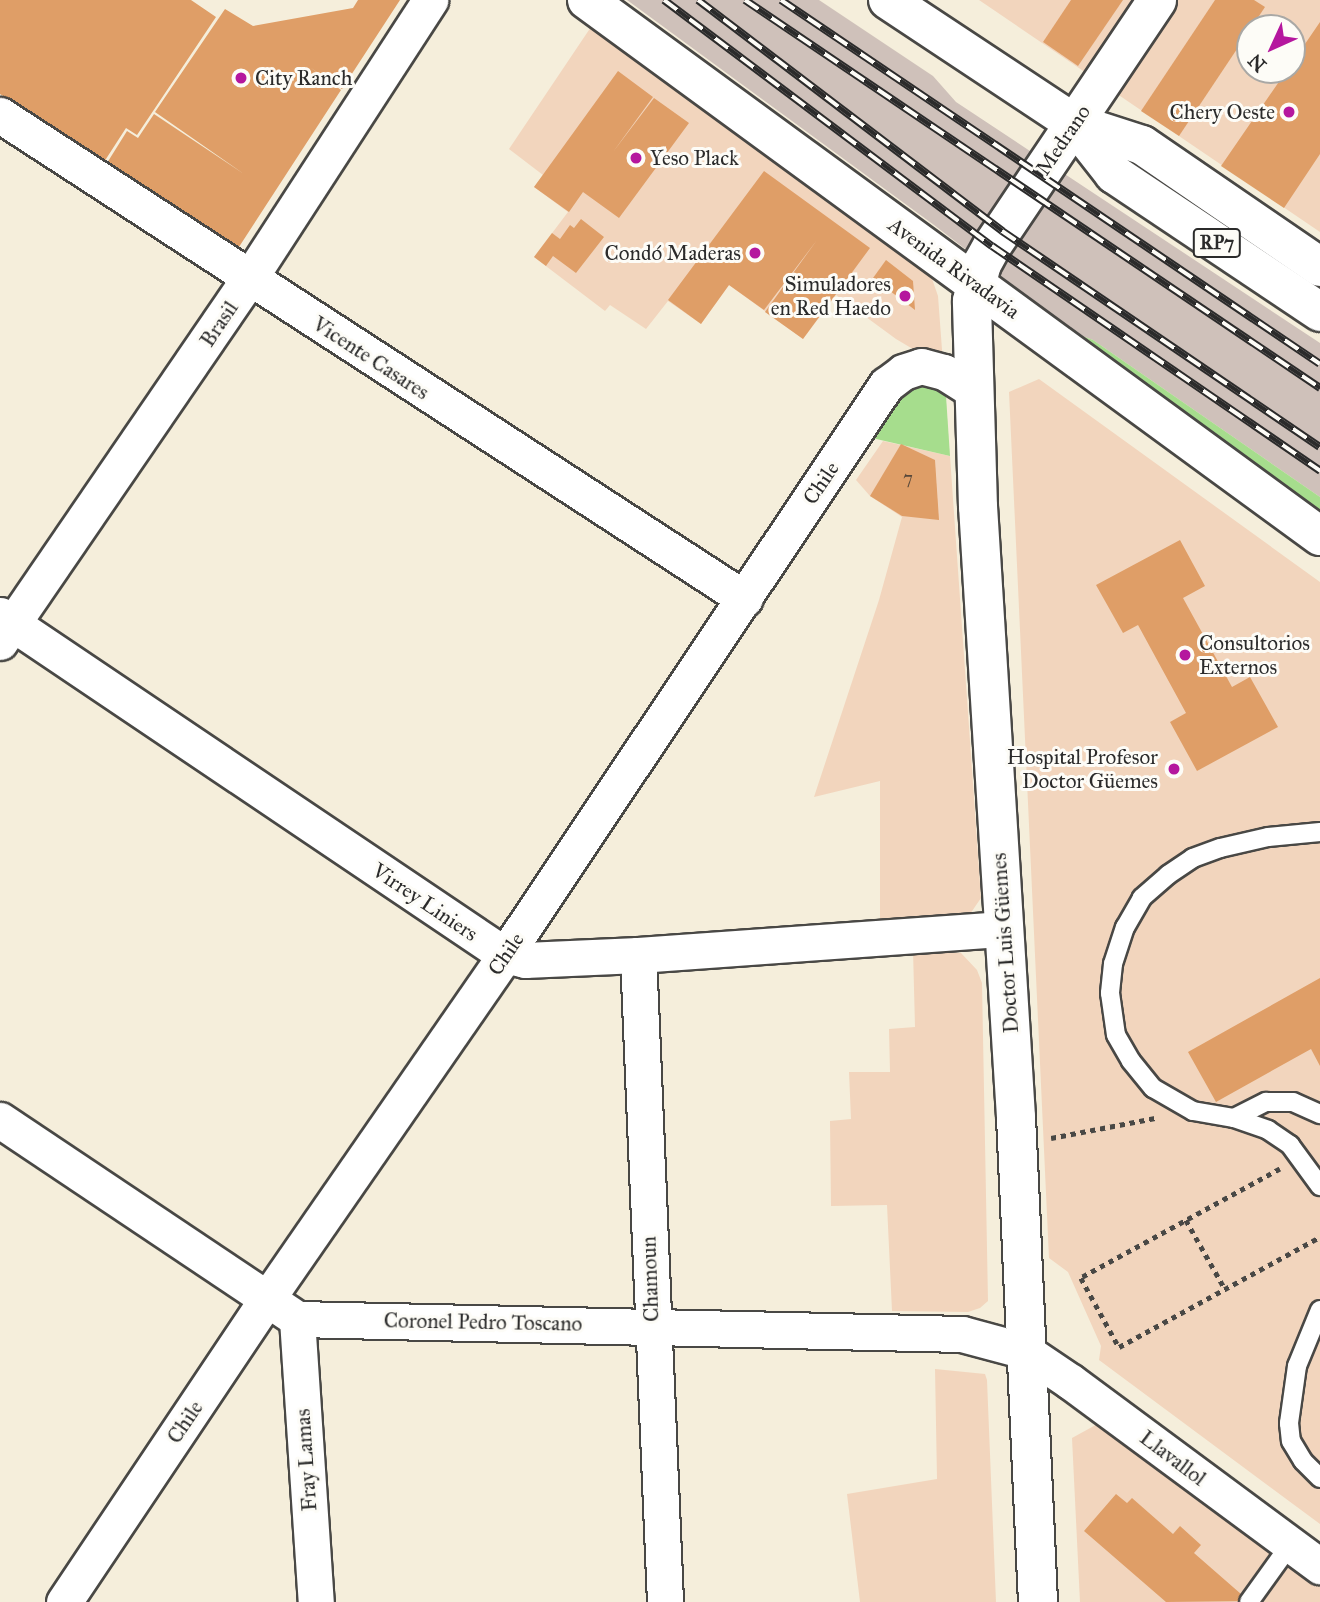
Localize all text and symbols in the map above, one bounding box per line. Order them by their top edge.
north arrow [1236,14,1306,84]
text: N [1243,49,1271,77]
place label: City Ranch [255,65,352,91]
marker: City Ranch [233,70,249,86]
place label: Chery Oeste [1169,99,1275,125]
street label: Medrano [1030,100,1096,180]
marker: Chery Oeste [1281,104,1297,120]
place label: Yeso Plack [650,145,739,171]
marker: Yeso Plack [628,150,644,166]
street label: Avenida Rivadavia [883,212,1025,324]
road number: RP7 [1192,228,1242,258]
place label: Condó Maderas [605,240,741,266]
marker: Condó Maderas [747,245,763,261]
place label: Simuladores en Red Haedo [771,271,891,321]
marker: Simuladores en Red Haedo [897,288,913,304]
street label: Brasil [195,296,243,352]
street label: Vicente Casares [308,311,434,405]
street label: Chile [798,457,844,509]
house number: 7 [903,467,913,489]
place label: Consultorios Externos [1199,630,1310,680]
marker: Consultorios Externos [1177,647,1193,663]
place label: Hospital Profesor Doctor Güemes [1007,744,1158,794]
marker: Hospital Profesor Doctor Güemes [1164,759,1184,779]
street label: Doctor Luis Güemes [986,852,1024,1034]
street label: Virrey Liniers [368,858,482,946]
street label: Chile [483,928,529,980]
street label: Chamoun [636,1236,664,1322]
street label: Coronel Pedro Toscano [384,1308,582,1336]
street label: Chile [162,1396,208,1448]
street label: Fray Lamas [290,1408,322,1512]
street label: Llavallol [1135,1425,1211,1491]

